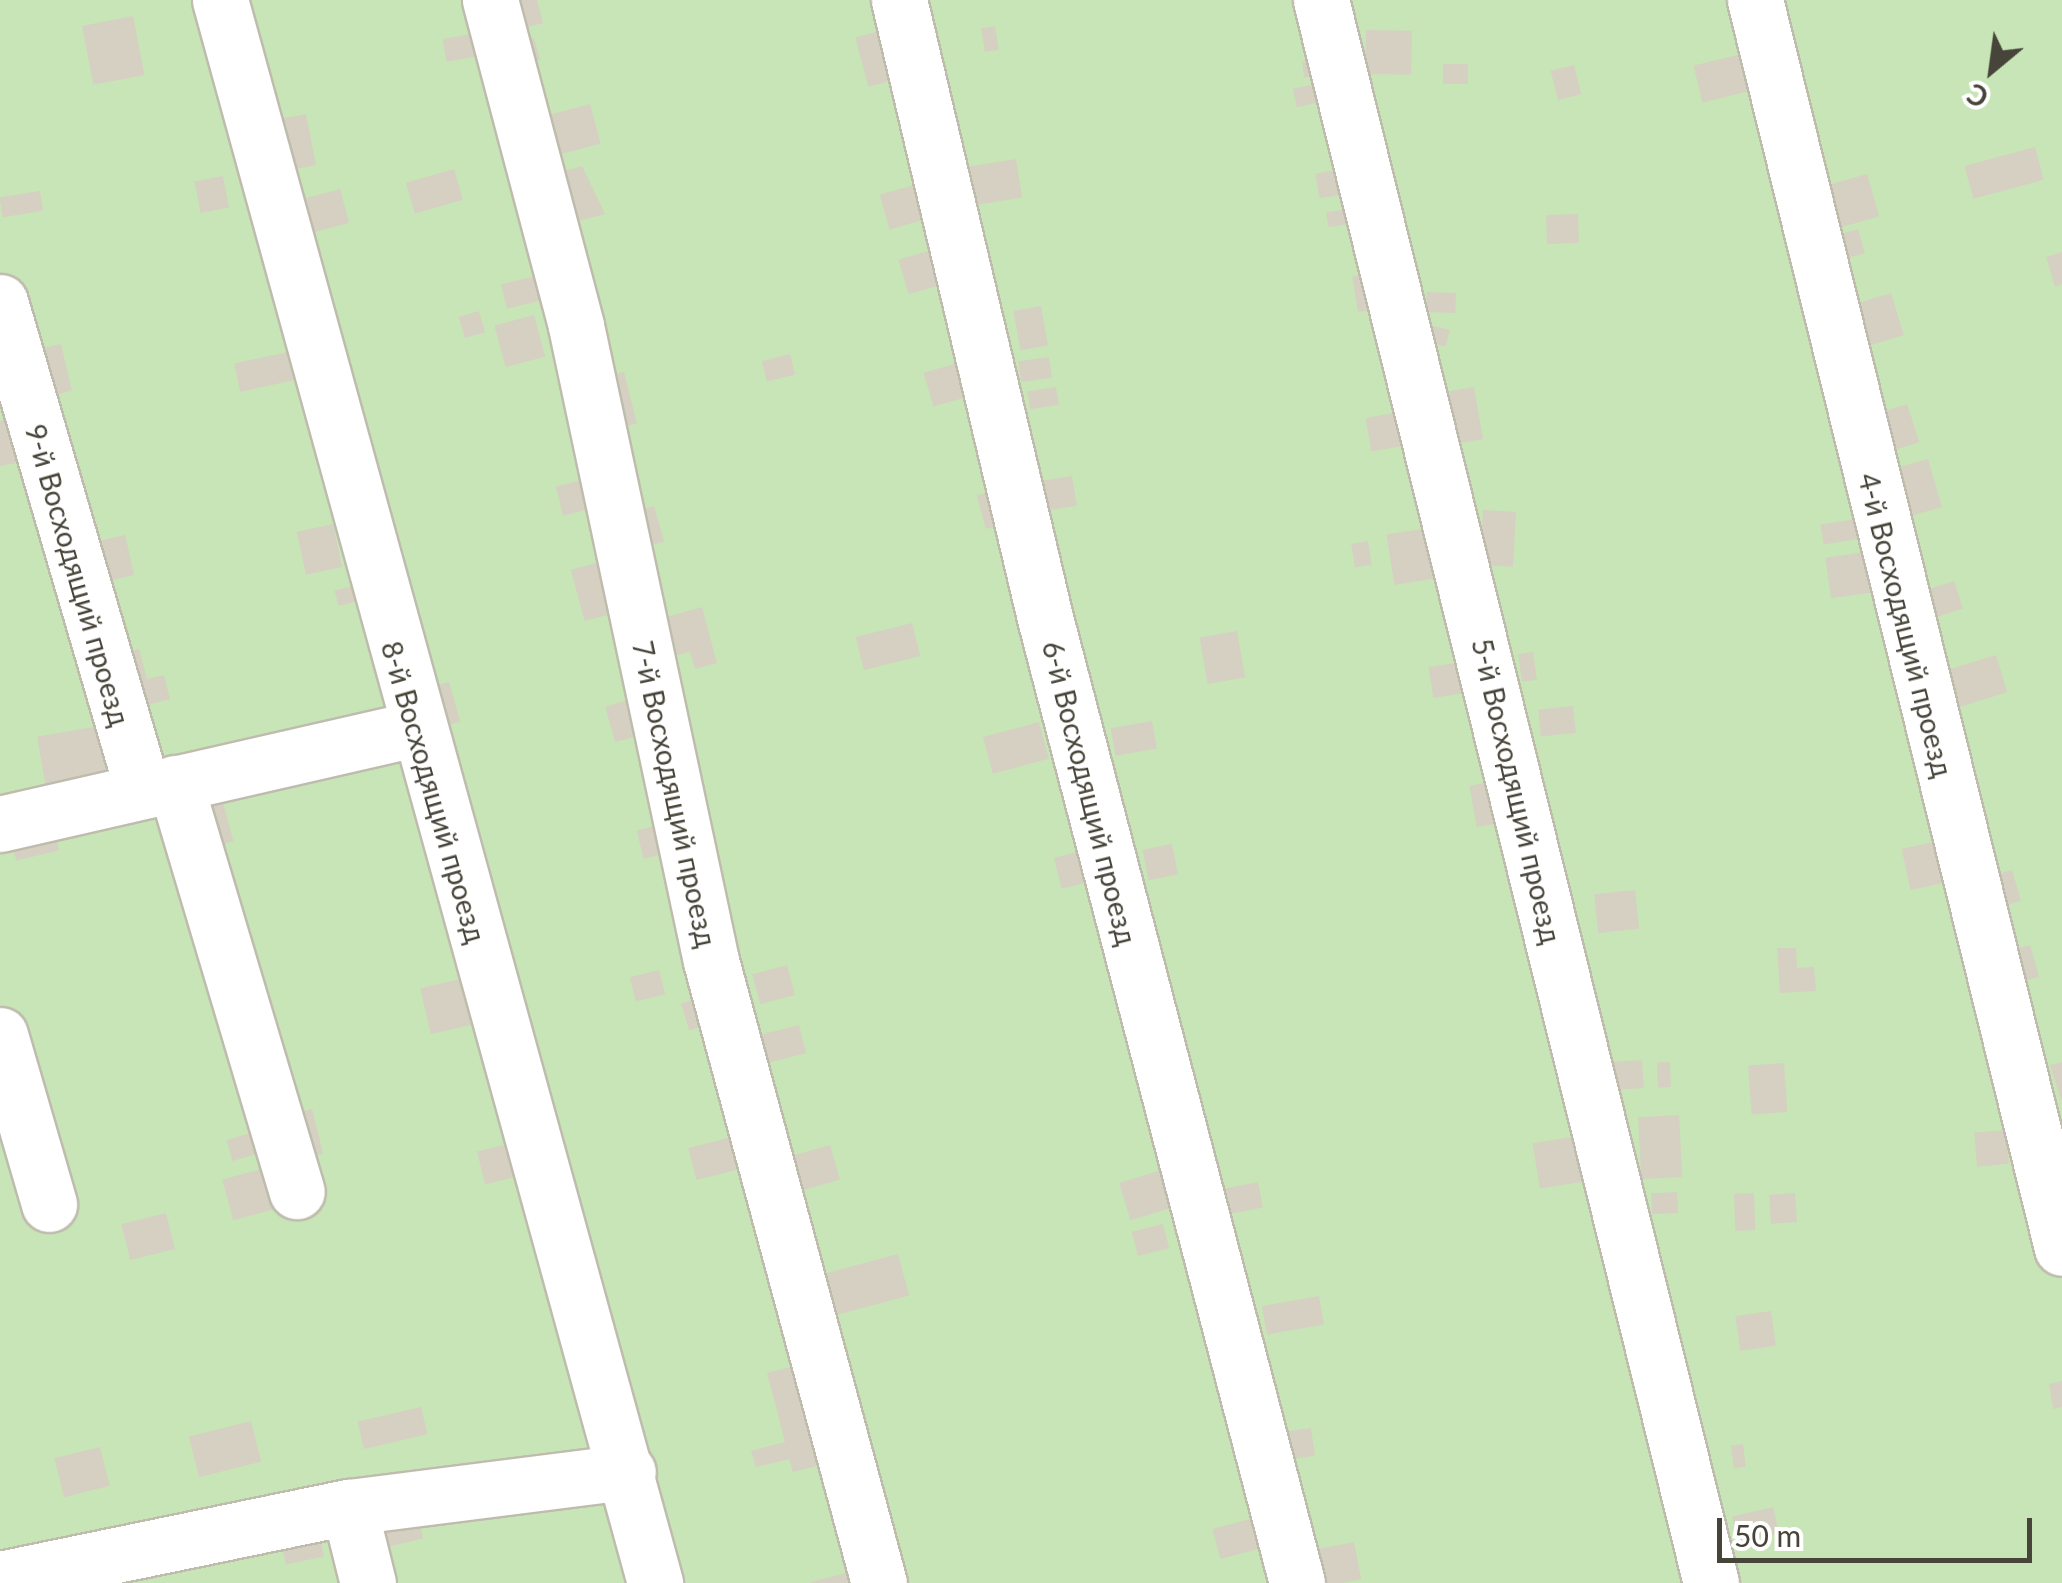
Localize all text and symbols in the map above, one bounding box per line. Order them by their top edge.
north arrow [1942,20,2042,120]
text: С [1961,77,1994,116]
street label: 9-й Восходящий проезд [19,420,137,730]
street label: 4-й Восходящий проезд [1852,469,1960,781]
street label: 5-й Восходящий проезд [1466,635,1568,947]
street label: 8-й Восходящий проезд [375,637,493,947]
street label: 6-й Восходящий проезд [1036,637,1144,949]
street label: 7-й Восходящий проезд [626,638,724,950]
scale bar [1722,1498,2037,1560]
text: 50 m [1734,1517,1801,1553]

